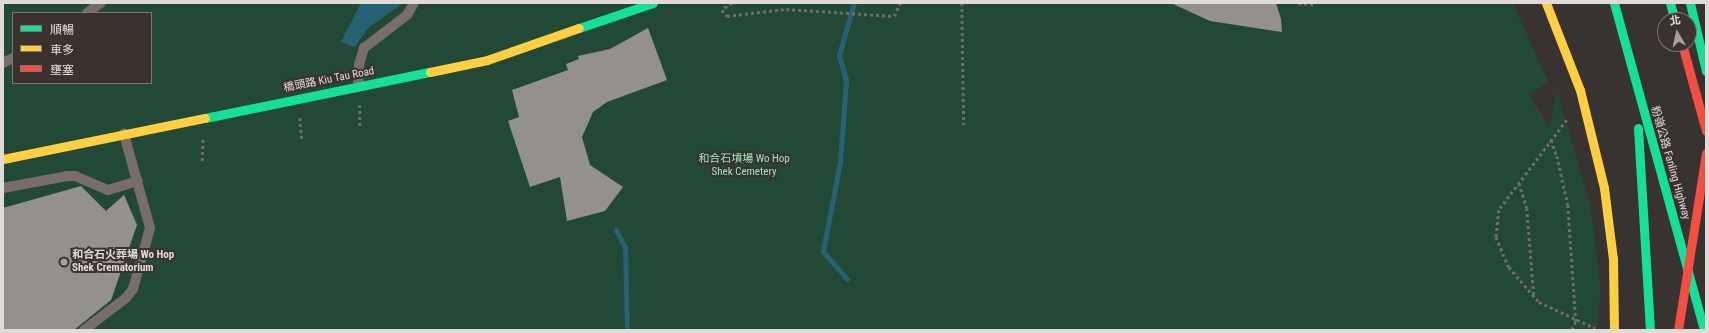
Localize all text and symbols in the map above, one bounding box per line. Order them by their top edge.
legend [12,12,152,84]
north arrow [1657,12,1697,52]
text: 北 [1669,13,1682,28]
text: 順暢 [50,23,74,37]
text: 車多 [50,43,74,57]
text: 壅塞 [50,63,74,77]
street label: 橋頭路 Kiu Tau Road [282,65,376,95]
street label: 粉嶺公路 Fanling Highway [1647,105,1693,221]
park label: 和合石墳場 Wo Hop Shek Cemetery [698,153,790,179]
place label: 和合石火葬場 Wo Hop Shek Crematorium [72,249,174,275]
marker: 和合石火葬場 Wo Hop Shek Crematorium [59,257,69,267]

